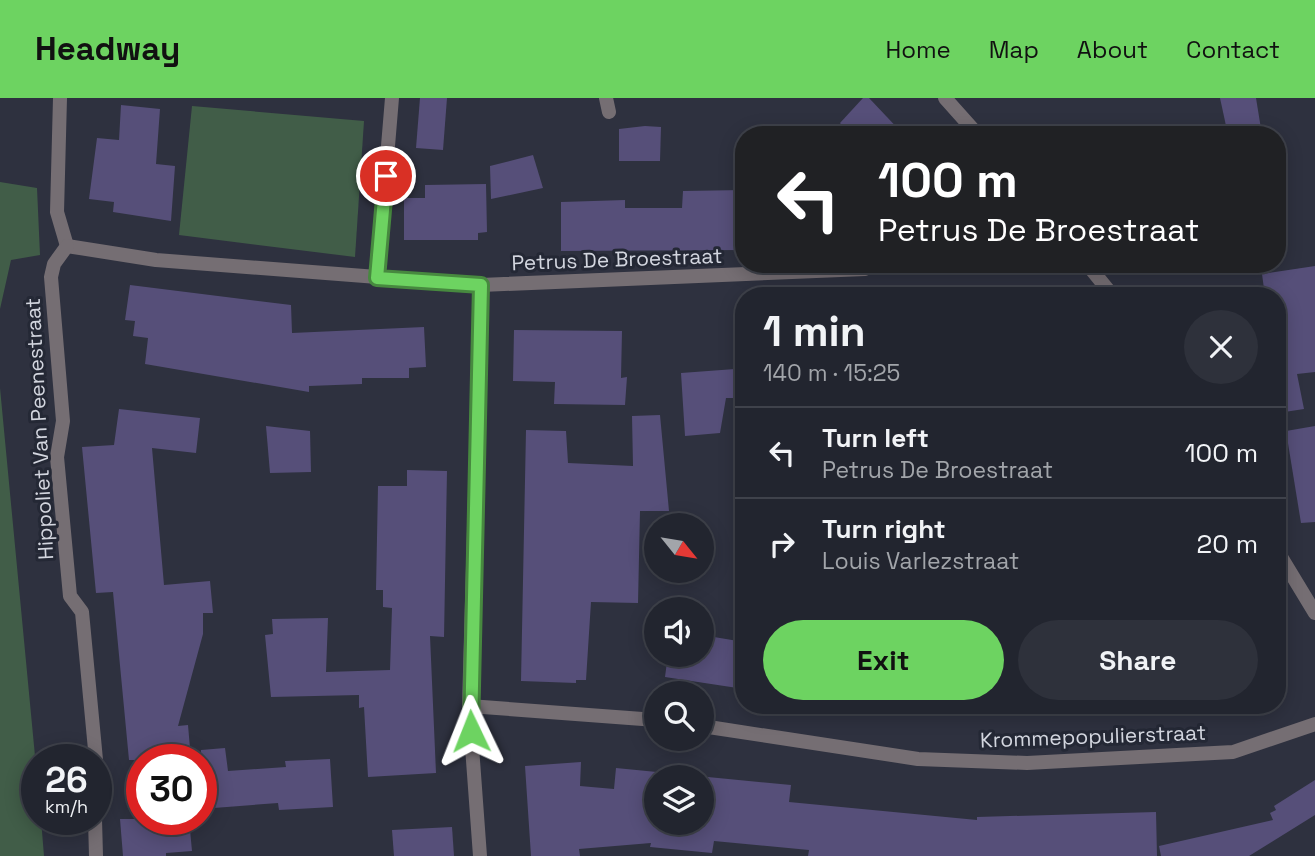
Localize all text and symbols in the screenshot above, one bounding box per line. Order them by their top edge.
text: Headway [35,28,180,70]
text: Home [885,34,951,65]
text: Map [989,34,1039,65]
text: About [1077,34,1148,65]
text: Contact [1186,34,1280,65]
pin [356,146,416,206]
text: 100 m [878,149,1018,211]
icon: left [763,154,854,245]
icon: arrive [367,157,405,195]
text: Petrus De Broestraat [878,210,1199,250]
street label: Petrus De Broestraat [511,242,723,276]
street label: Hippoliet Van Peenestraat [19,297,59,561]
text: 1 min [763,305,866,358]
button: close [1184,310,1258,384]
text: 140 m · 15:25 [763,358,900,388]
text: Turn left [822,421,929,455]
icon: left [763,434,801,472]
text: 100 m [1185,436,1258,470]
text: Petrus De Broestraat [822,455,1053,485]
text: Turn right [822,512,946,546]
north arrow [644,513,714,583]
map controls [644,513,714,835]
icon: right [763,525,801,563]
text: 20 m [1197,527,1258,561]
text: Louis Varlezstraat [822,546,1019,576]
button: sound [644,597,714,667]
button: Exit [763,620,1004,700]
button: Share [1018,620,1258,700]
button: search [644,681,714,751]
position arrow [434,694,508,768]
street label: Krommepopulierstraat [979,719,1207,753]
speed limit sign: 30 [126,744,217,835]
text: 26 [45,758,88,802]
button: layers [644,765,714,835]
text: km/h [45,795,88,818]

